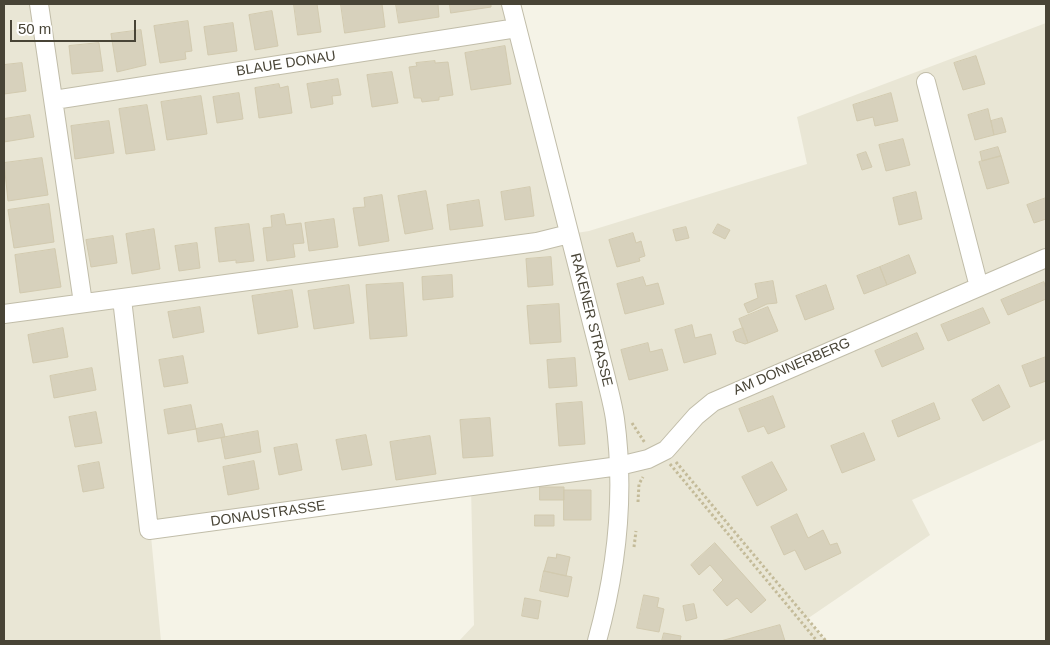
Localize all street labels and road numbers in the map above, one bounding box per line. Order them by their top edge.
street label: BLAUE DONAU [235,48,337,80]
street label: RAKENER STRASSE [566,252,616,388]
street label: AM DONNERBERG [731,335,853,399]
street label: DONAUSTRASSE [209,498,327,530]

